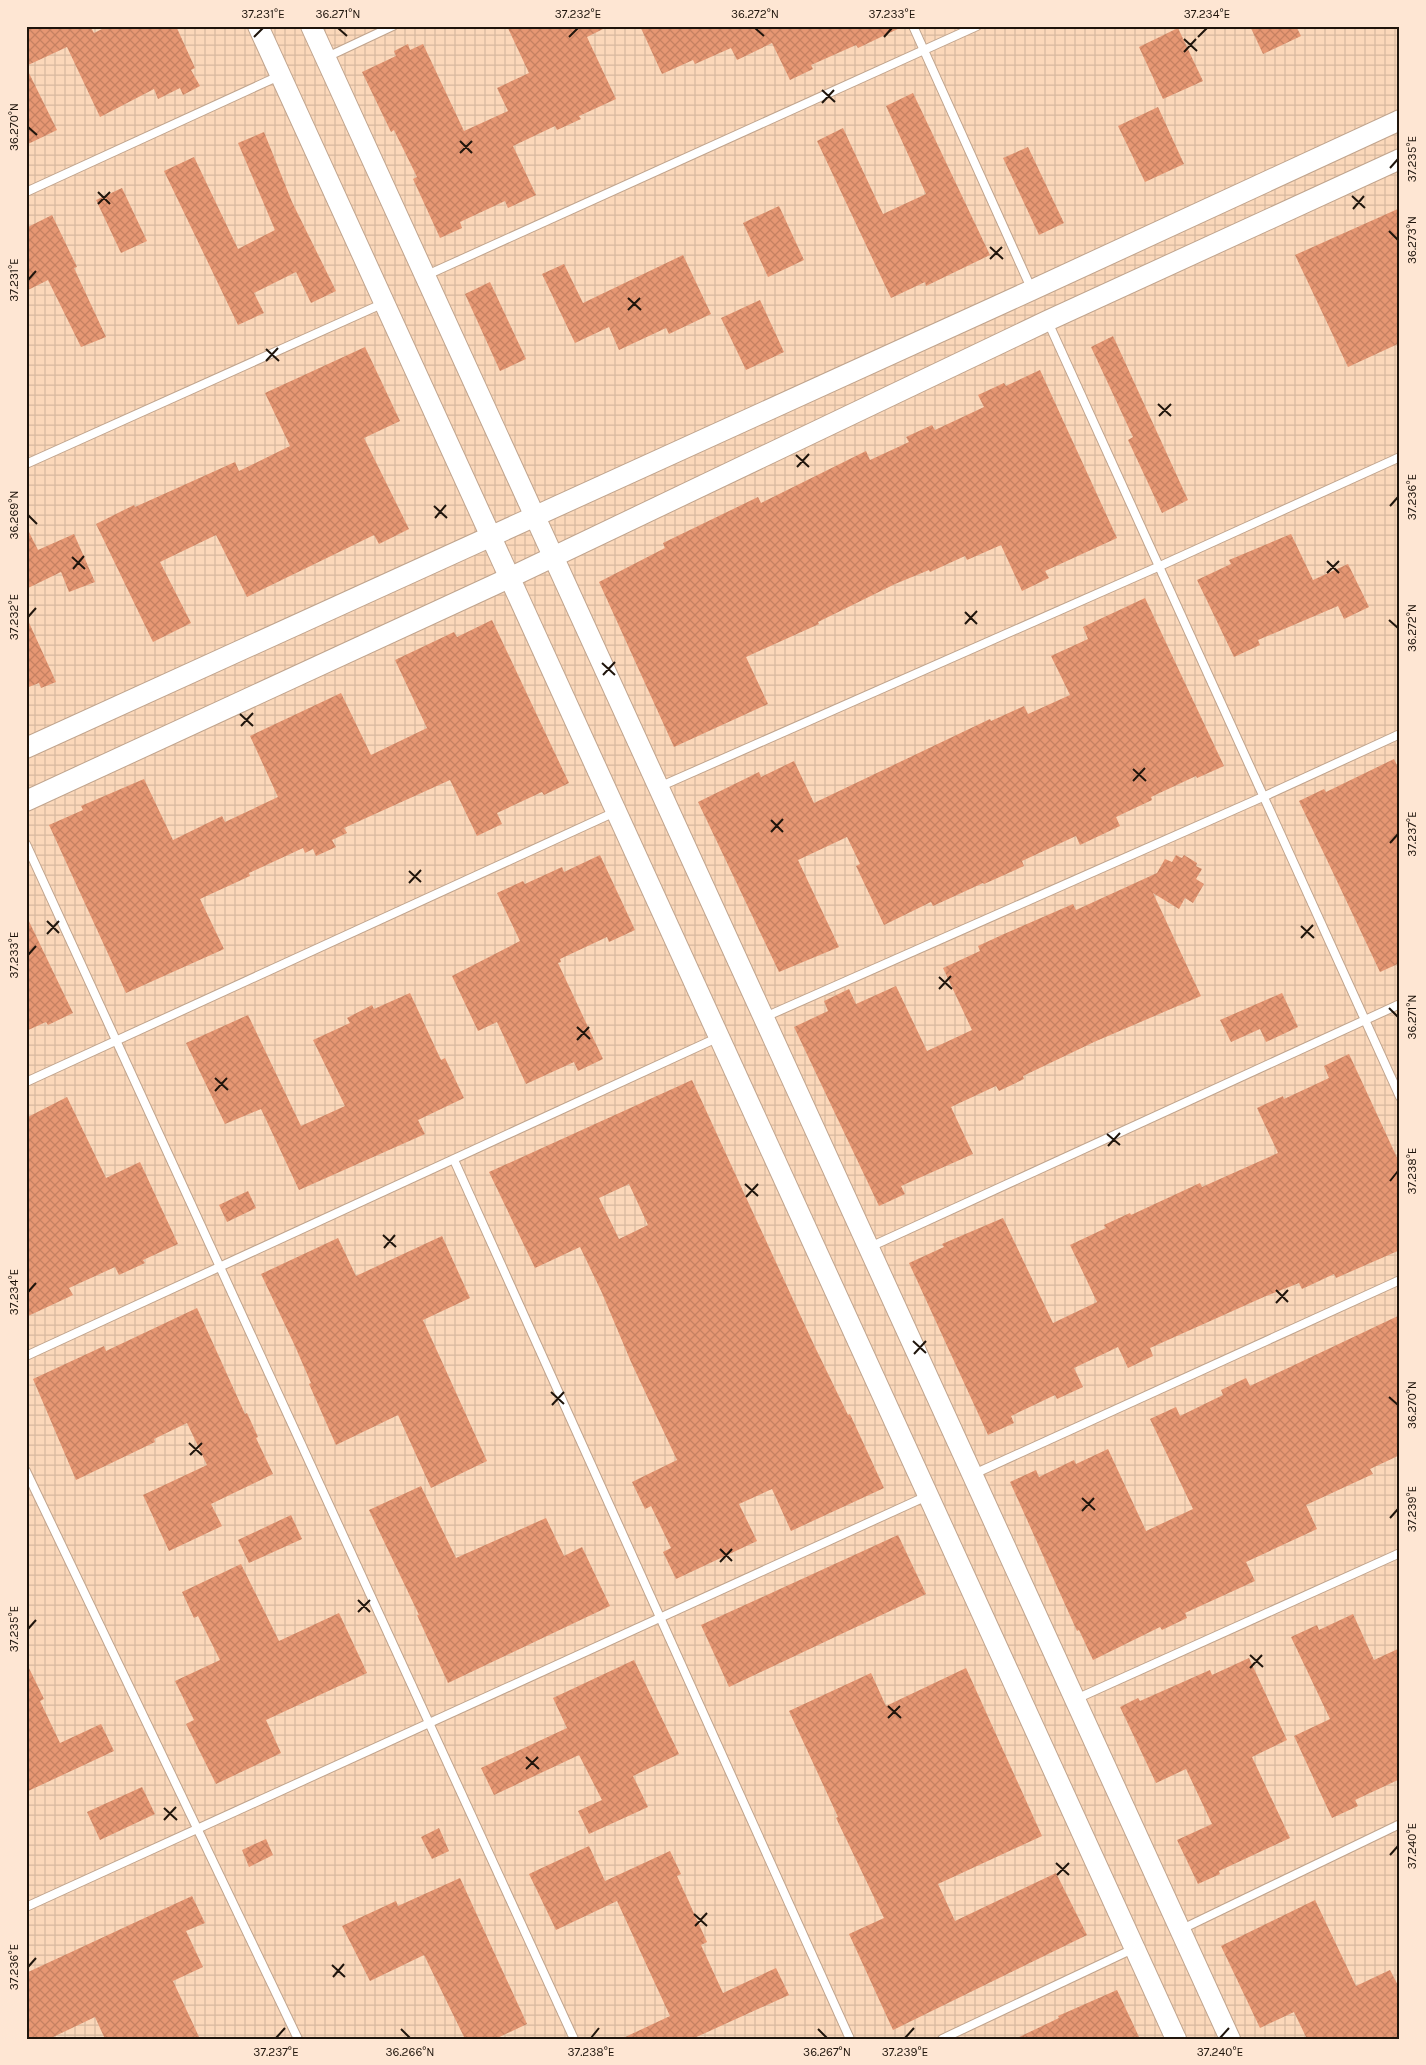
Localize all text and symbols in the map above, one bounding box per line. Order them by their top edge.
text: 37.231°E [241,7,285,21]
text: 36.271°N [316,7,360,21]
text: 37.232°E [555,7,601,21]
text: 36.272°N [731,7,779,21]
text: 37.233°E [869,7,915,21]
text: 37.234°E [1184,7,1230,21]
text: 36.270°N [7,103,21,151]
text: 37.235°E [1405,136,1419,182]
text: 36.273°N [1405,216,1419,264]
text: 37.231°E [7,258,21,302]
text: 37.236°E [1405,474,1419,520]
text: 36.269°N [7,490,21,540]
text: 37.232°E [7,594,21,640]
text: 36.272°N [1405,604,1419,652]
text: 37.237°E [1405,811,1419,857]
text: 37.233°E [7,932,21,978]
text: 36.271°N [1405,995,1419,1039]
text: 37.238°E [1405,1147,1419,1195]
text: 37.234°E [7,1269,21,1315]
text: 36.270°N [1405,1381,1419,1429]
text: 37.239°E [1405,1486,1419,1532]
text: 37.235°E [7,1606,21,1652]
text: 37.240°E [1405,1823,1419,1869]
text: 37.236°E [7,1944,21,1990]
text: 37.237°E [253,2045,299,2059]
text: 36.266°N [385,2045,435,2059]
text: 37.238°E [567,2045,615,2059]
text: 36.267°N [803,2045,851,2059]
text: 37.239°E [882,2045,928,2059]
text: 37.240°E [1197,2045,1243,2059]

